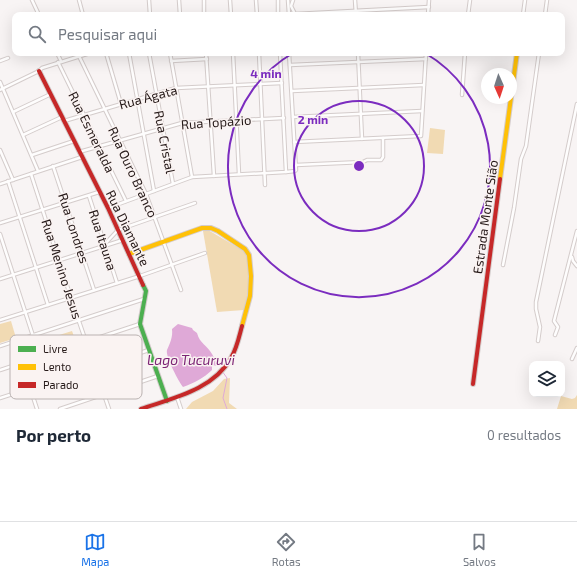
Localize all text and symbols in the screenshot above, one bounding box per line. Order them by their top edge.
search box [12,12,565,56]
icon: search [26,23,48,45]
text: Pesquisar aqui [58,25,157,43]
text: 4 min [250,66,282,80]
north arrow [481,68,517,104]
street label: Rua Ágata [117,81,179,112]
street label: Rua Esmeralda [65,89,119,175]
street label: Rua Cristal [151,109,179,175]
street label: Rua Topázio [180,112,252,132]
text: 2 min [298,112,328,126]
street label: Rua Ouro Branco [105,124,161,220]
centre of rings [352,159,366,173]
street label: Estrada Monte Sião [469,159,501,275]
street label: Rua Diamante [103,187,153,269]
street label: Rua Londres [55,191,93,265]
street label: Rua Itauna [86,208,120,272]
street label: Rua Menino Jesus [38,217,86,321]
legend [10,335,142,399]
text: Livre [43,342,67,355]
water label: Lago Tucuruvi [147,351,235,368]
text: Lento [43,360,71,373]
map controls [529,361,565,397]
button: layers [529,361,565,397]
text: Parado [43,378,79,391]
text: Por perto [16,425,91,445]
text: 0 resultados [487,427,561,443]
tab: Mapa [81,531,109,568]
tab: Rotas [272,531,301,568]
tab: Salvos [463,531,496,568]

